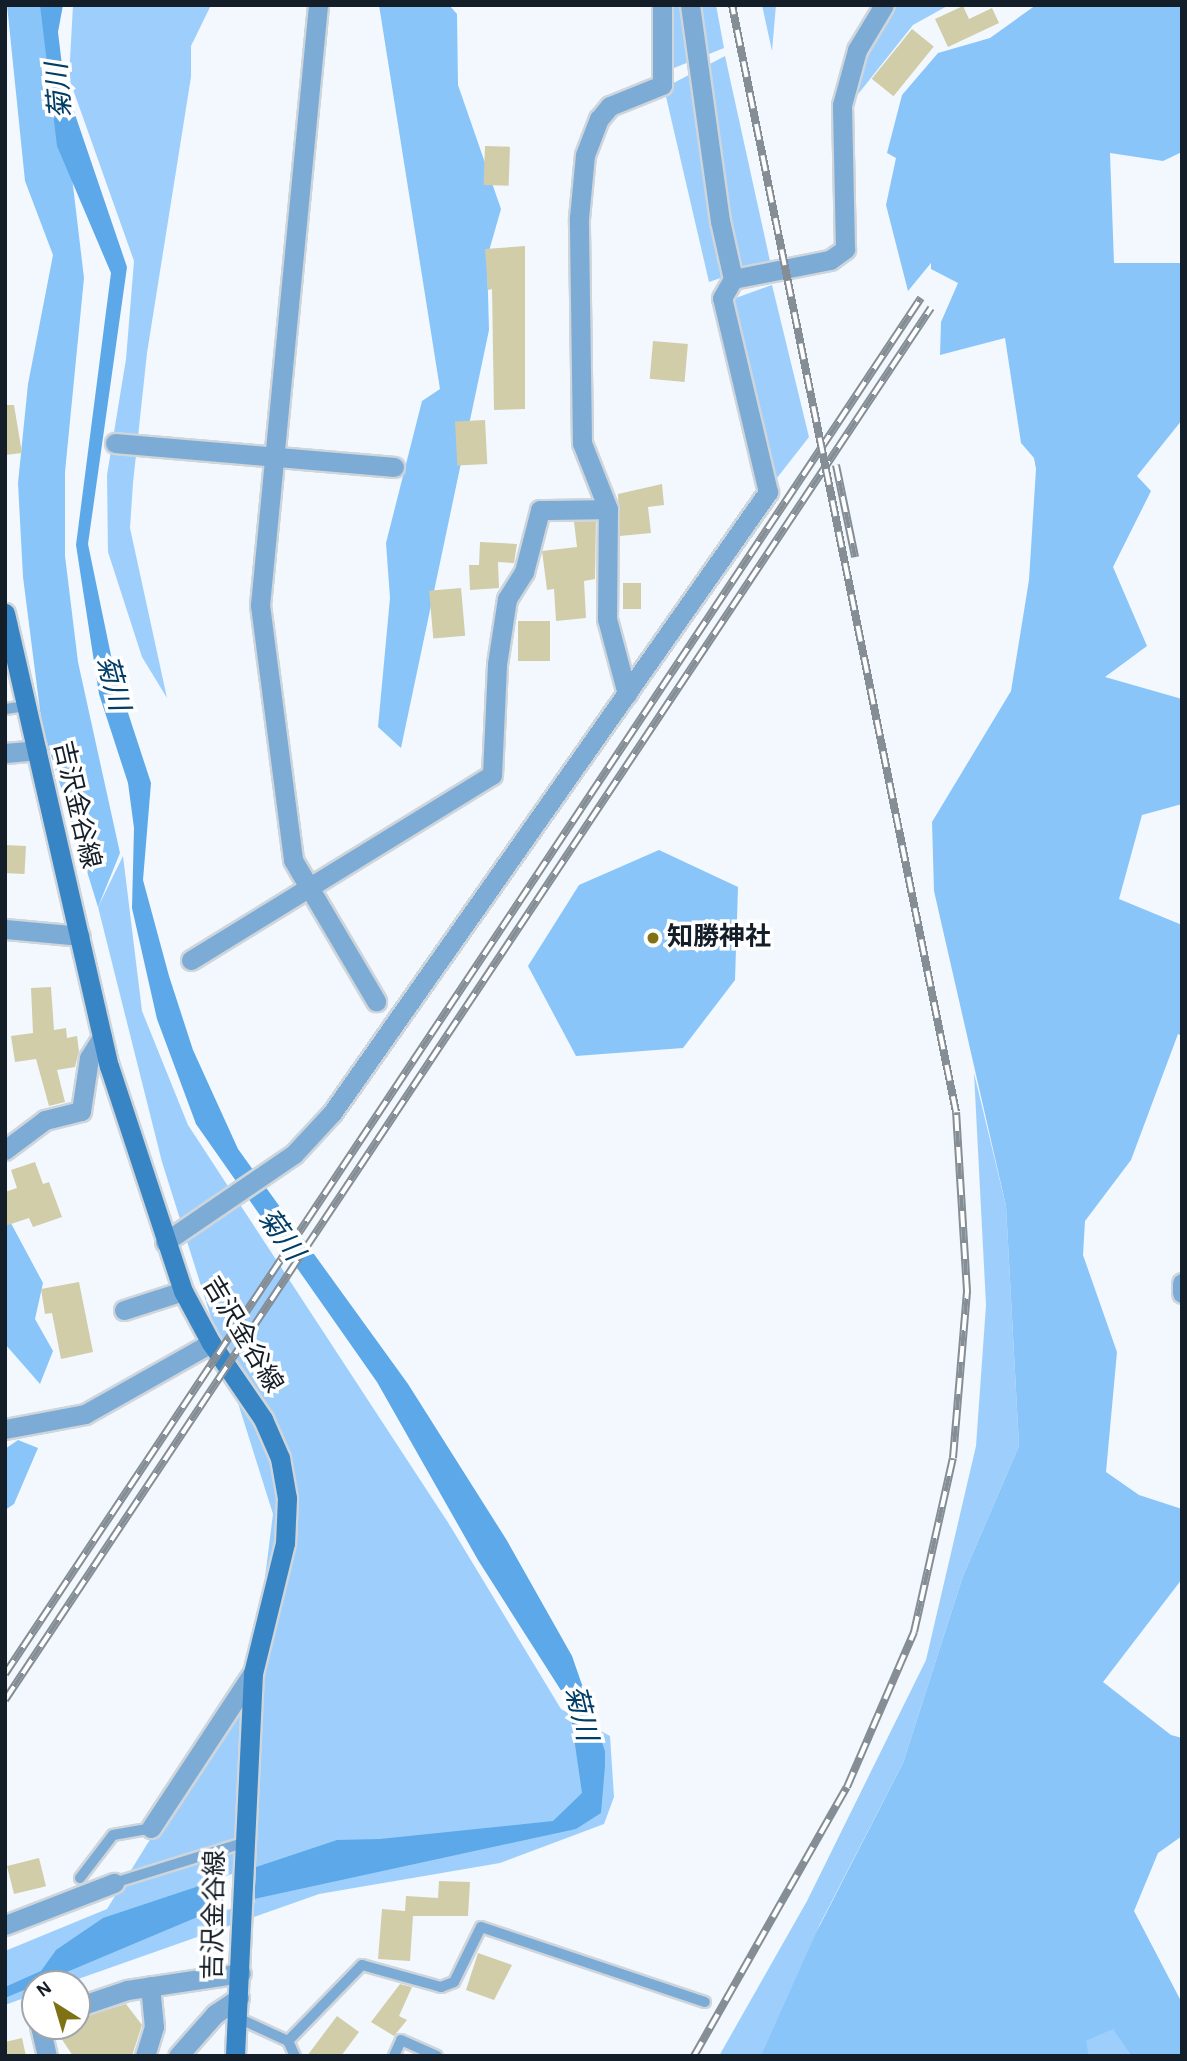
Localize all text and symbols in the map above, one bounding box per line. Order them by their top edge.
water label: 菊川 [41,62,79,120]
water label: 菊川 [89,652,135,714]
street label: 吉沢金谷線 [46,738,106,872]
place label: 知勝神社 [667,922,771,954]
marker: 知勝神社 [645,930,661,946]
water label: 菊川 [250,1202,310,1268]
street label: 吉沢金谷線 [195,1271,289,1399]
water label: 菊川 [557,1682,603,1744]
street label: 吉沢金谷線 [198,1850,232,1980]
north arrow [21,1970,91,2040]
text: N [33,1978,55,2001]

